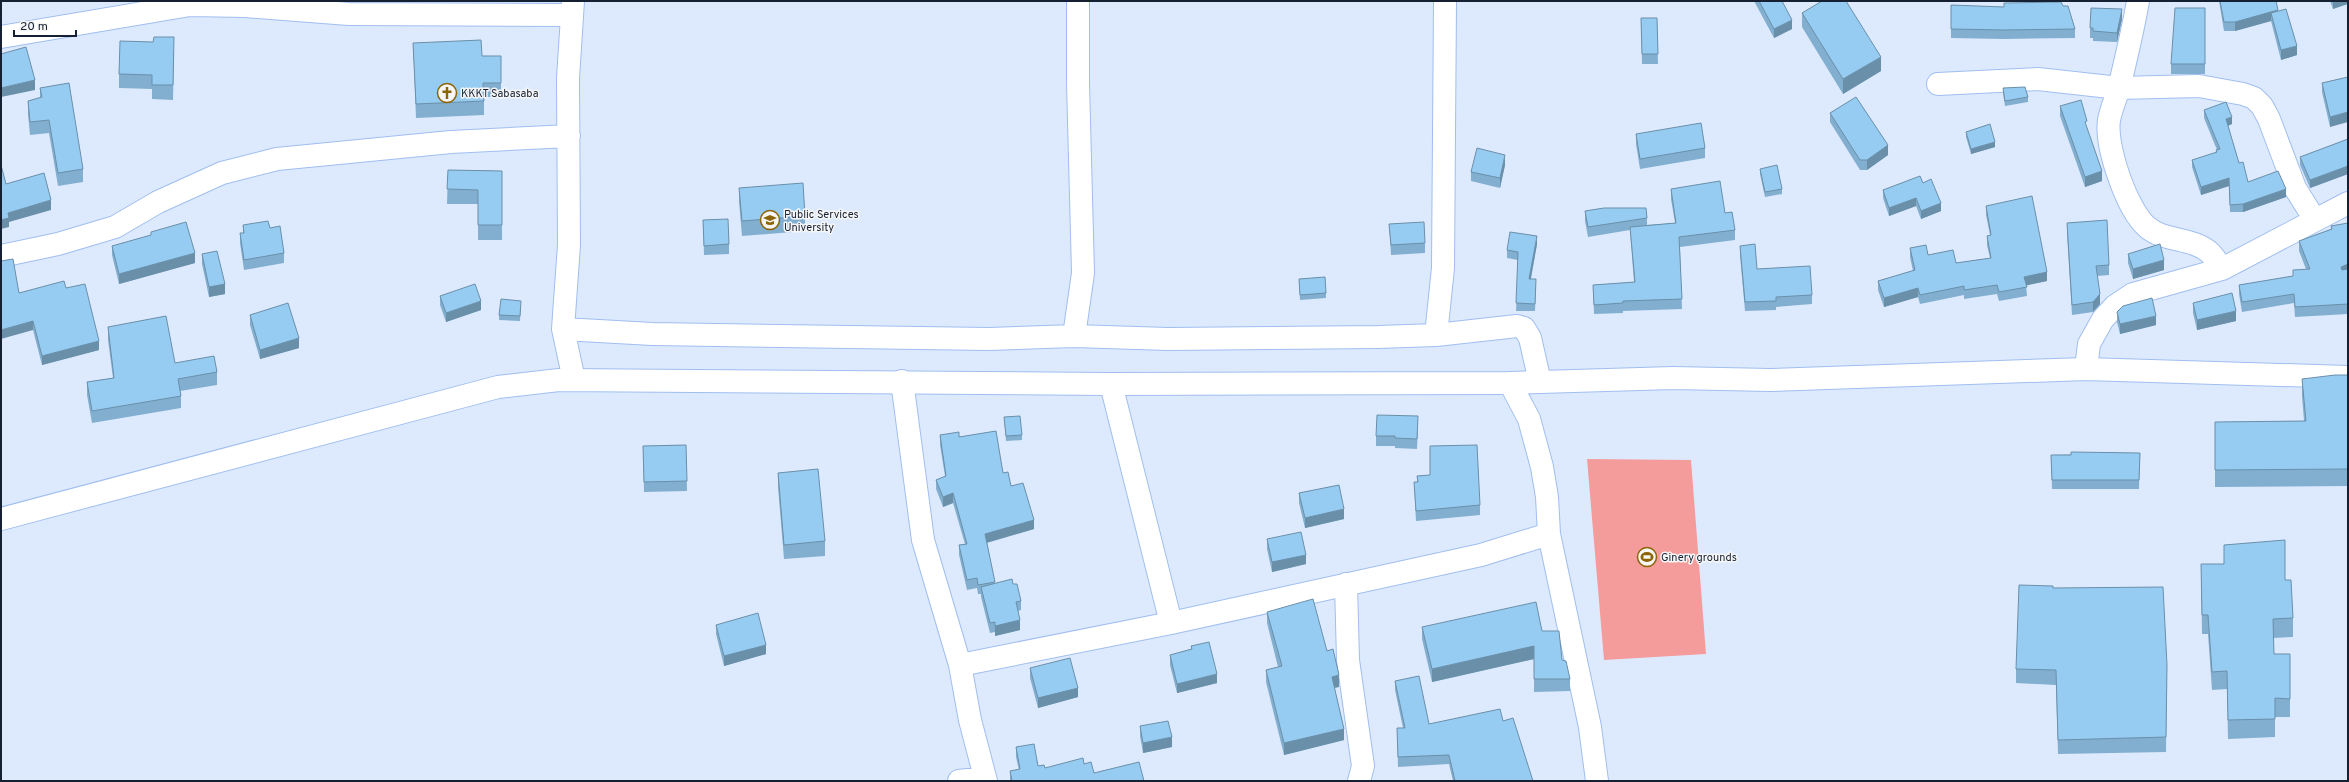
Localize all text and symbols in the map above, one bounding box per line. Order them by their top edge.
scale bar [14,12,76,38]
text: 20 m [20,19,48,35]
church icon: KKKT Sabasaba [436,82,458,104]
place label: KKKT Sabasaba [461,87,539,101]
place label: Public Services University [784,208,859,235]
school or university icon: Public Services University [759,209,781,231]
sports icon: Ginery grounds [1636,546,1658,568]
place label: Ginery grounds [1661,551,1737,565]

